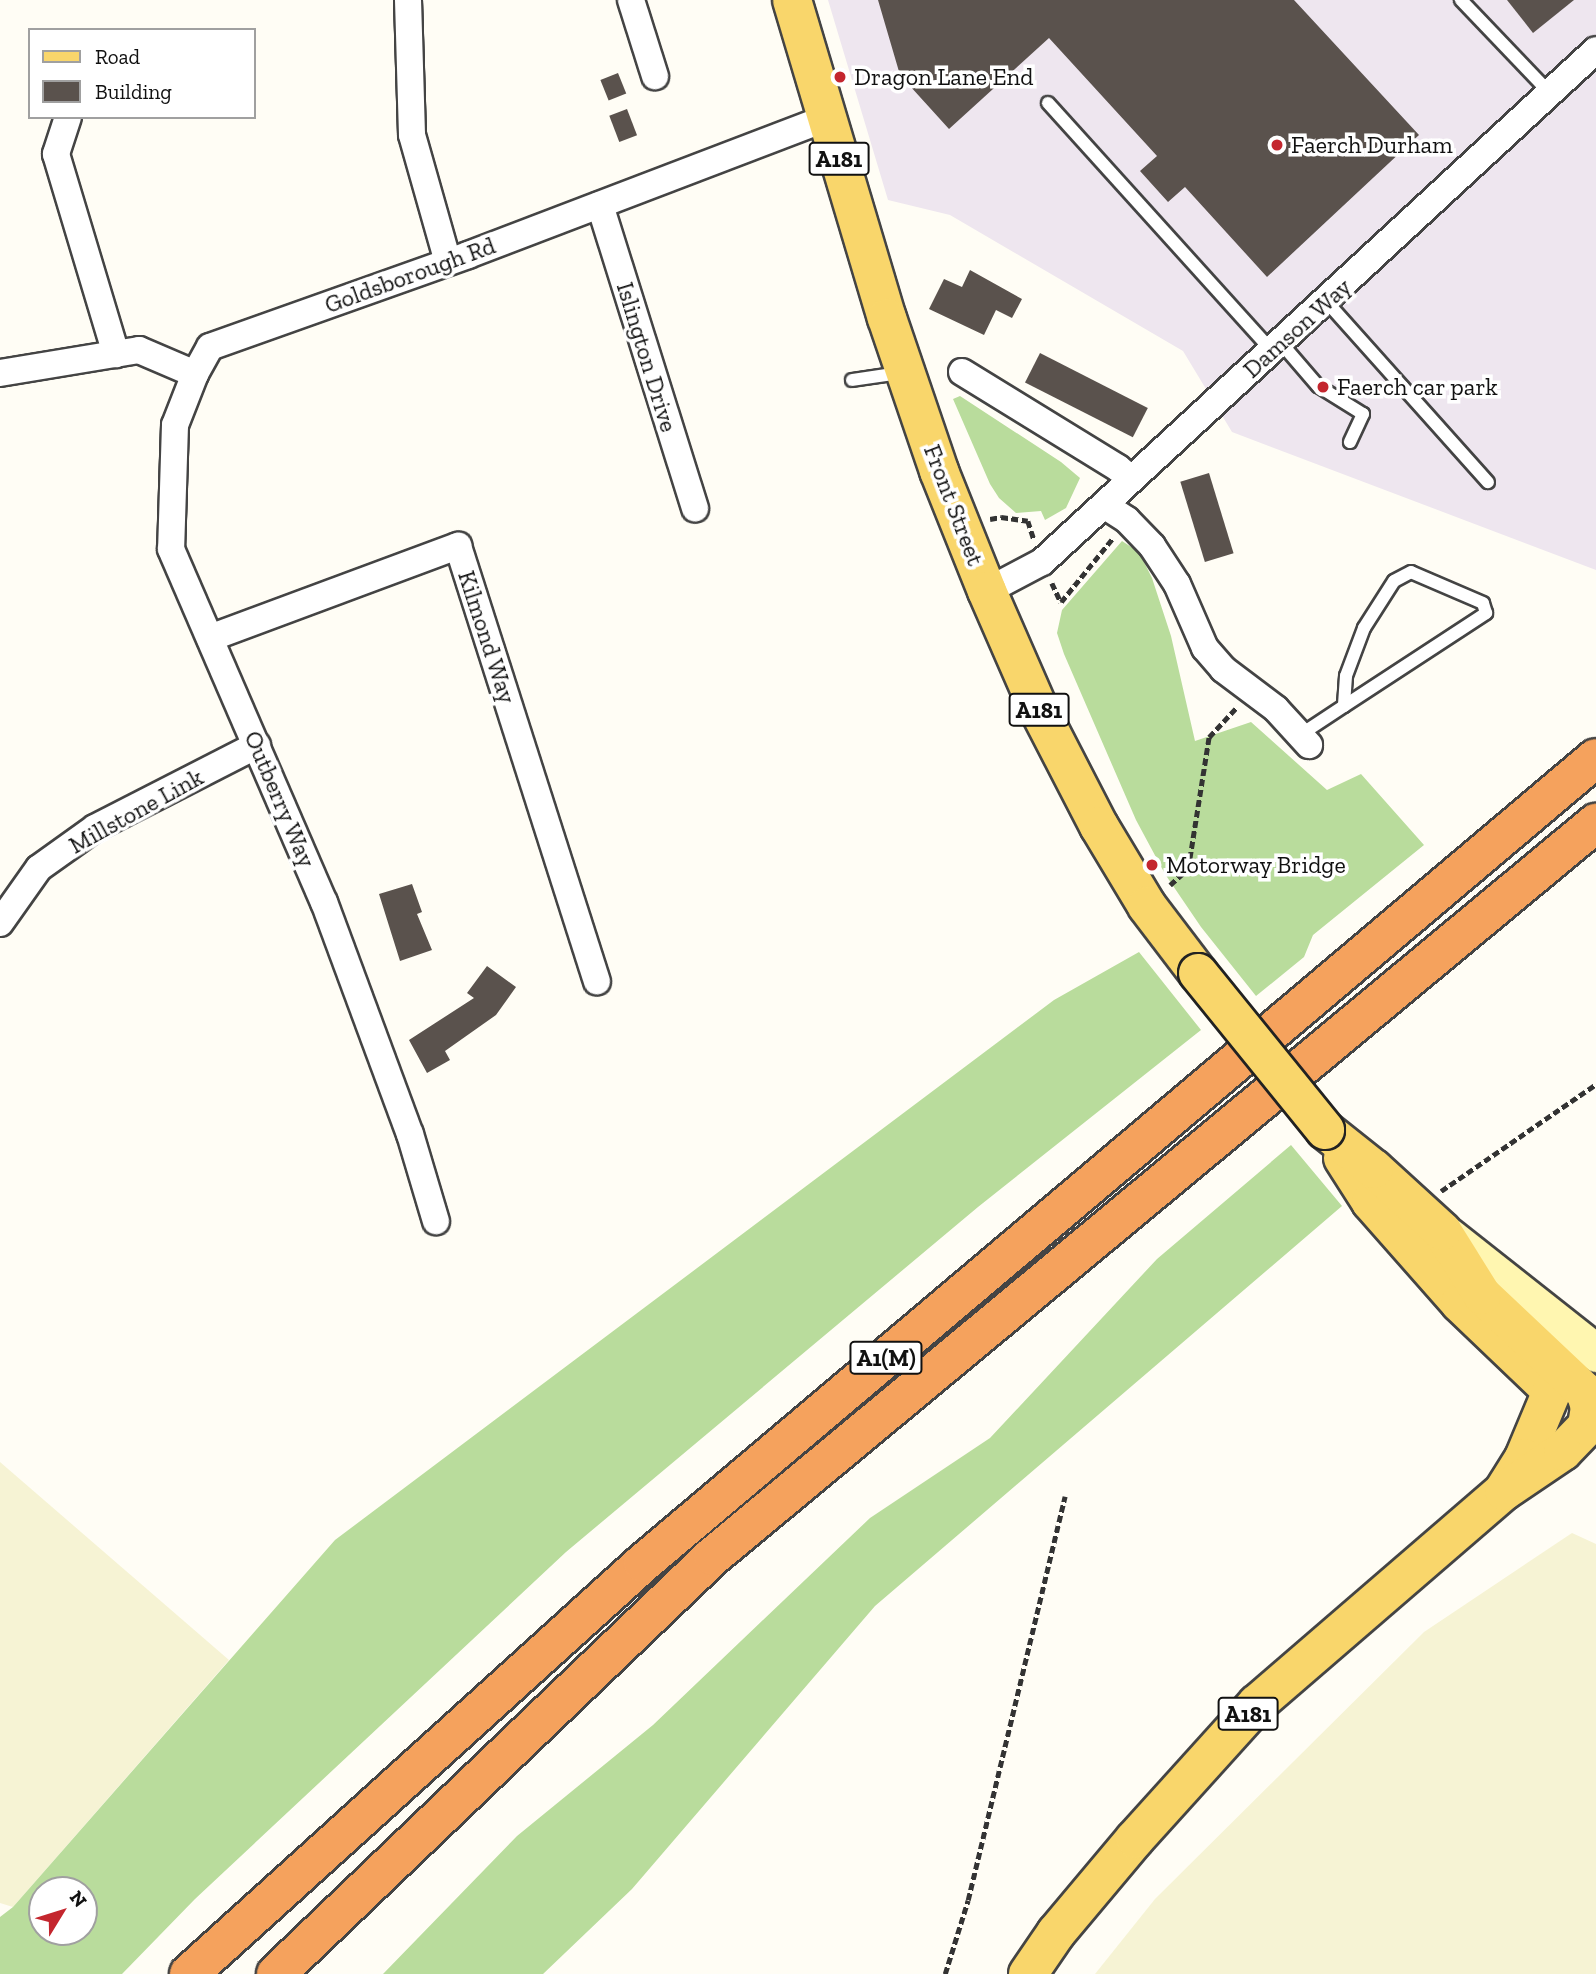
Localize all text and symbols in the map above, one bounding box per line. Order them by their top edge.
legend [28,28,256,119]
text: Road [95,44,140,69]
place label: Dragon Lane End [854,63,1033,91]
marker: Dragon Lane End [832,69,848,85]
text: Building [95,79,172,104]
place label: Faerch Durham [1291,131,1453,159]
marker: Faerch Durham [1269,137,1285,153]
road number: A181 [808,140,870,178]
street label: Goldsborough Rd [321,231,499,319]
street label: Damson Way [1237,272,1357,384]
street label: Islington Drive [611,279,683,435]
place label: Faerch car park [1337,373,1498,401]
marker: Faerch car park [1315,379,1331,395]
street label: Front Street [918,440,990,570]
street label: Kilmond Way [452,567,522,707]
road number: A181 [1007,690,1070,730]
street label: Outberry Way [238,726,322,872]
street label: Millstone Link [64,762,208,860]
place label: Motorway Bridge [1166,851,1346,879]
marker: Motorway Bridge [1144,857,1160,873]
road number: A1(M) [849,1338,923,1378]
road number: A181 [1216,1694,1280,1734]
north arrow [28,1876,98,1946]
text: N [65,1886,92,1912]

